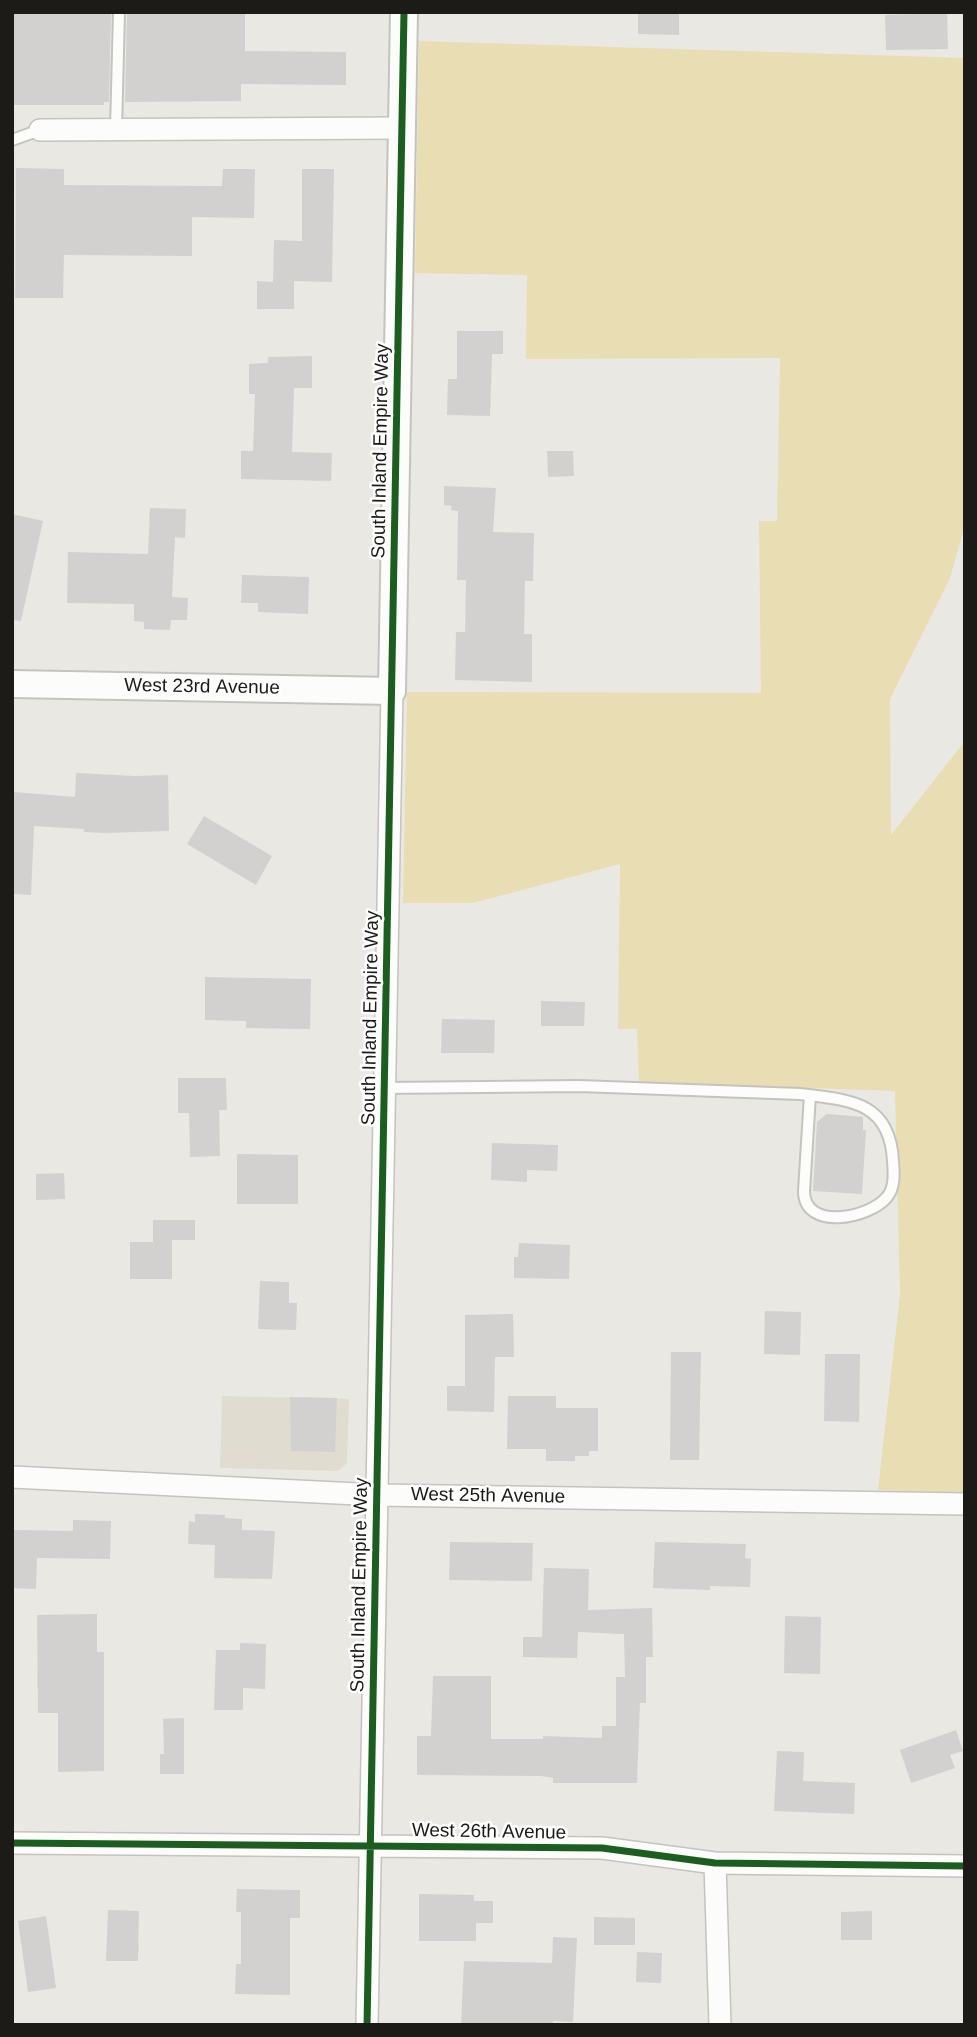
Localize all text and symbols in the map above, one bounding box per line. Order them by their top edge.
street label: South Inland Empire Way [368,343,394,559]
street label: West 23rd Avenue [124,674,280,700]
street label: South Inland Empire Way [358,910,384,1126]
street label: South Inland Empire Way [347,1477,373,1693]
street label: West 25th Avenue [411,1483,565,1509]
street label: West 26th Avenue [412,1819,566,1845]

